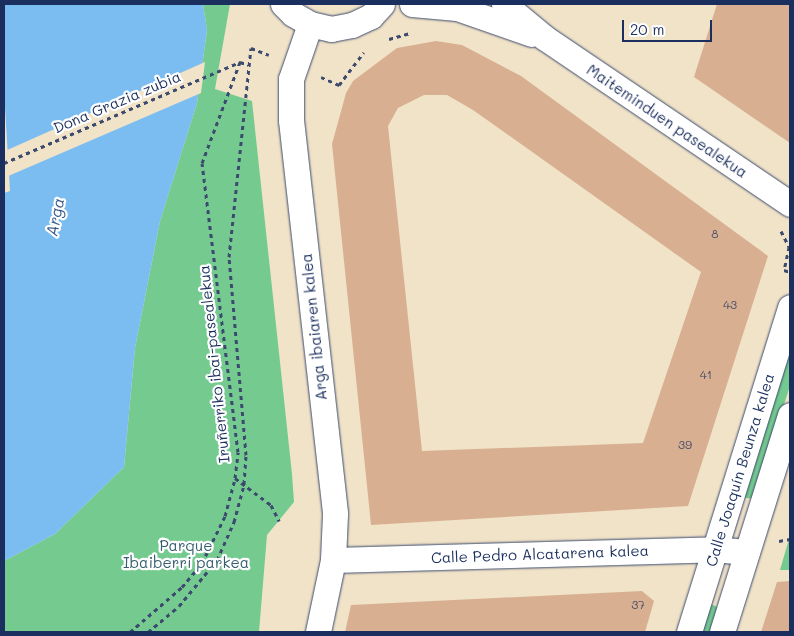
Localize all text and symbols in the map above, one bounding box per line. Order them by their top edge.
scale bar [624,10,714,42]
text: 20 m [630,19,664,39]
street label: Maiteminduen pasealekua [583,60,751,182]
street label: Dona Grazia zubia [51,67,183,137]
water label: Arga [42,196,68,238]
house number: 8 [711,227,719,241]
street label: Arga ibaiaren kalea [297,253,331,401]
street label: Iruñerriko ibai-pasealekua [195,264,233,464]
house number: 43 [723,298,737,312]
house number: 41 [700,368,712,382]
street label: Calle Joaquín Beunza kalea [702,371,778,569]
house number: 39 [678,438,692,452]
park label: Parque Ibaiberri parkea [123,536,249,571]
street label: Calle Pedro Alcatarena kalea [431,541,649,567]
house number: 37 [631,598,645,612]

